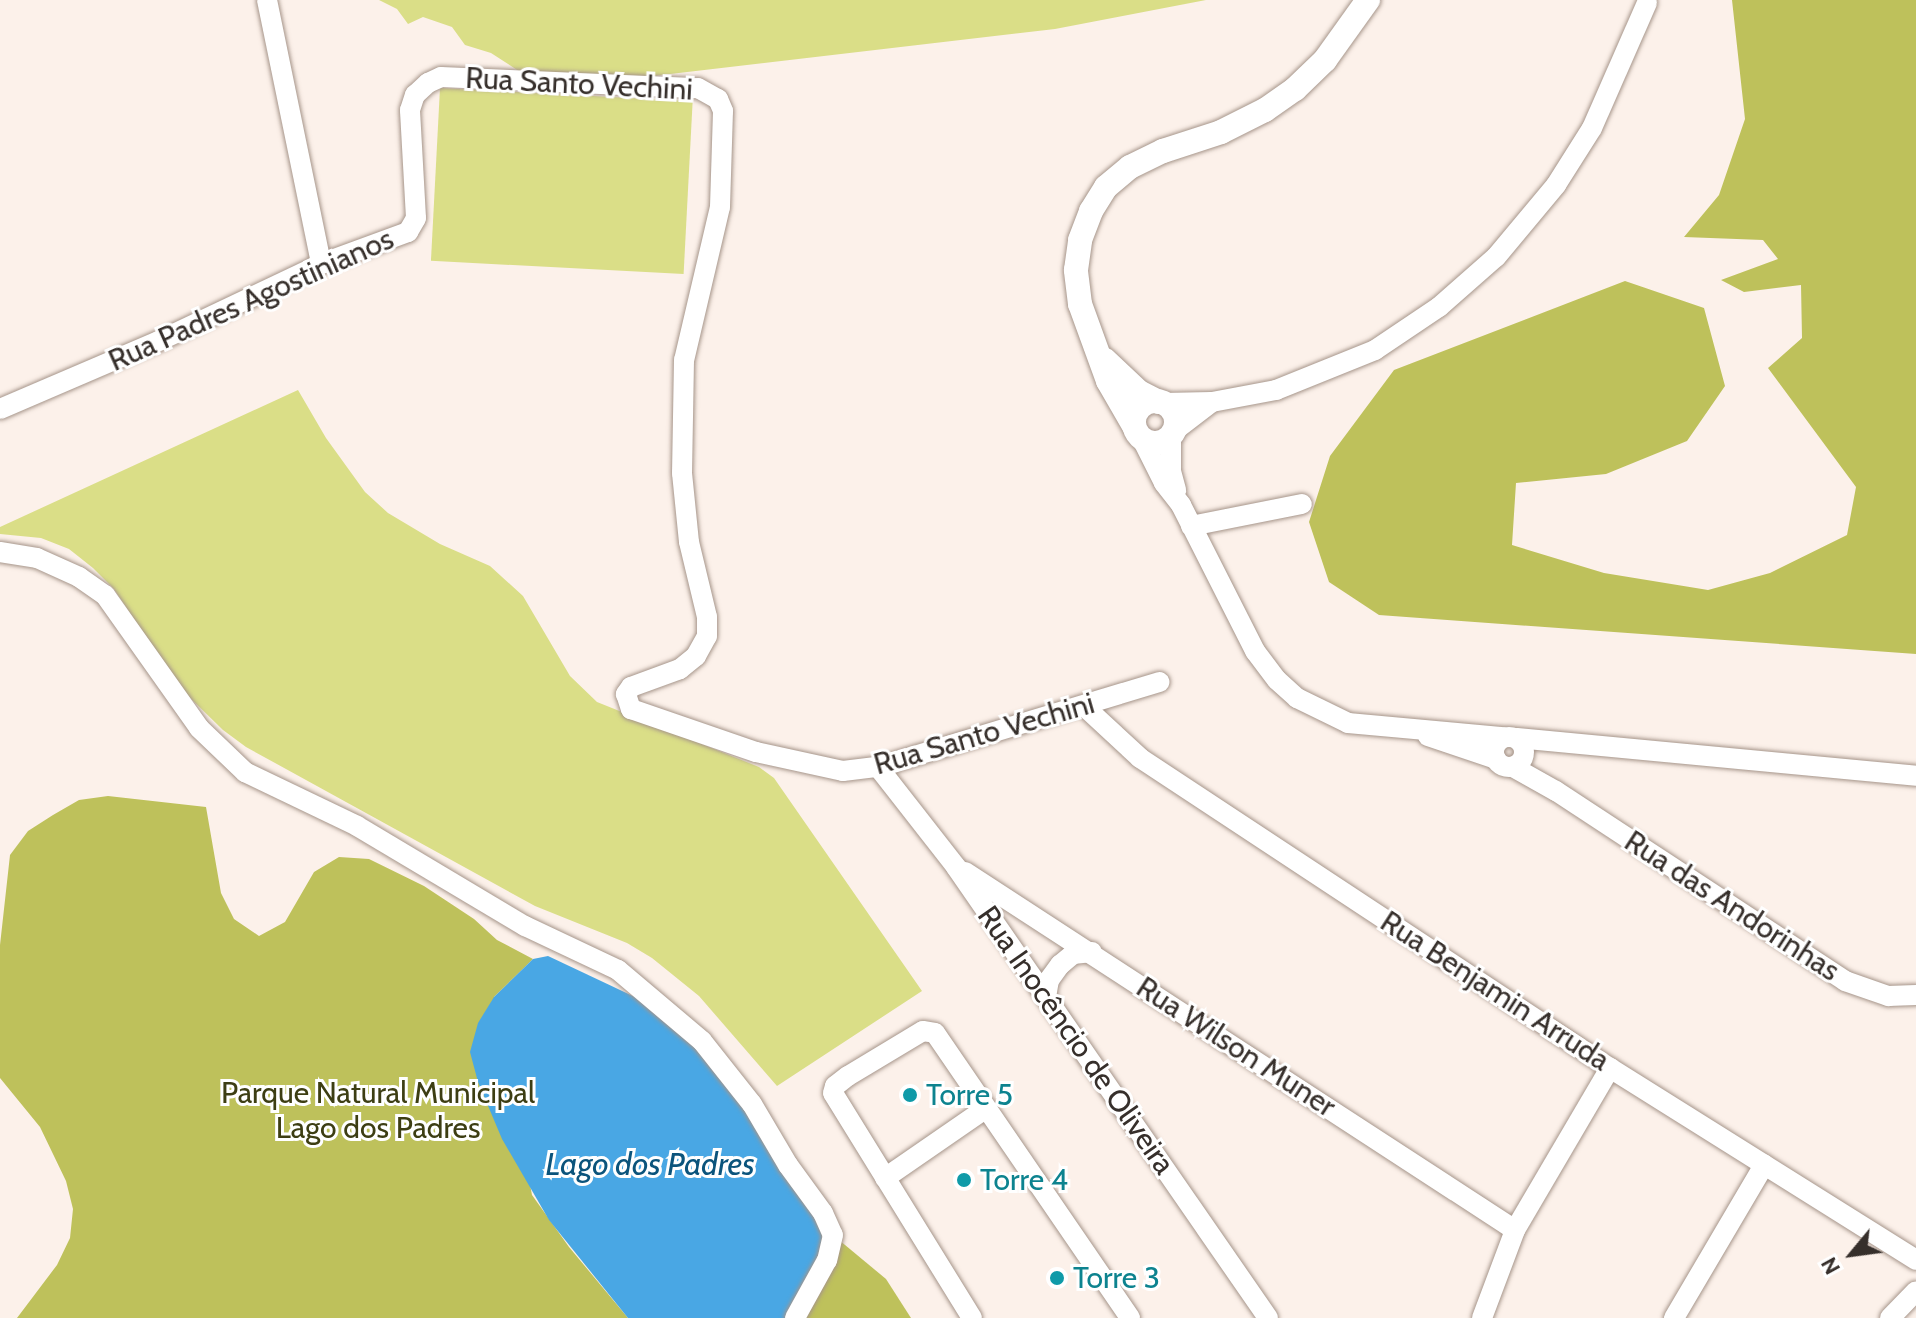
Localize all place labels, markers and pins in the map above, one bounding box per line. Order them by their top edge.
place label: Torre 5 [926,1077,1013,1113]
marker: Torre 5 [901,1086,919,1104]
place label: Torre 4 [980,1162,1068,1198]
marker: Torre 4 [955,1171,973,1189]
place label: Torre 3 [1073,1260,1160,1296]
marker: Torre 3 [1048,1269,1066,1287]

